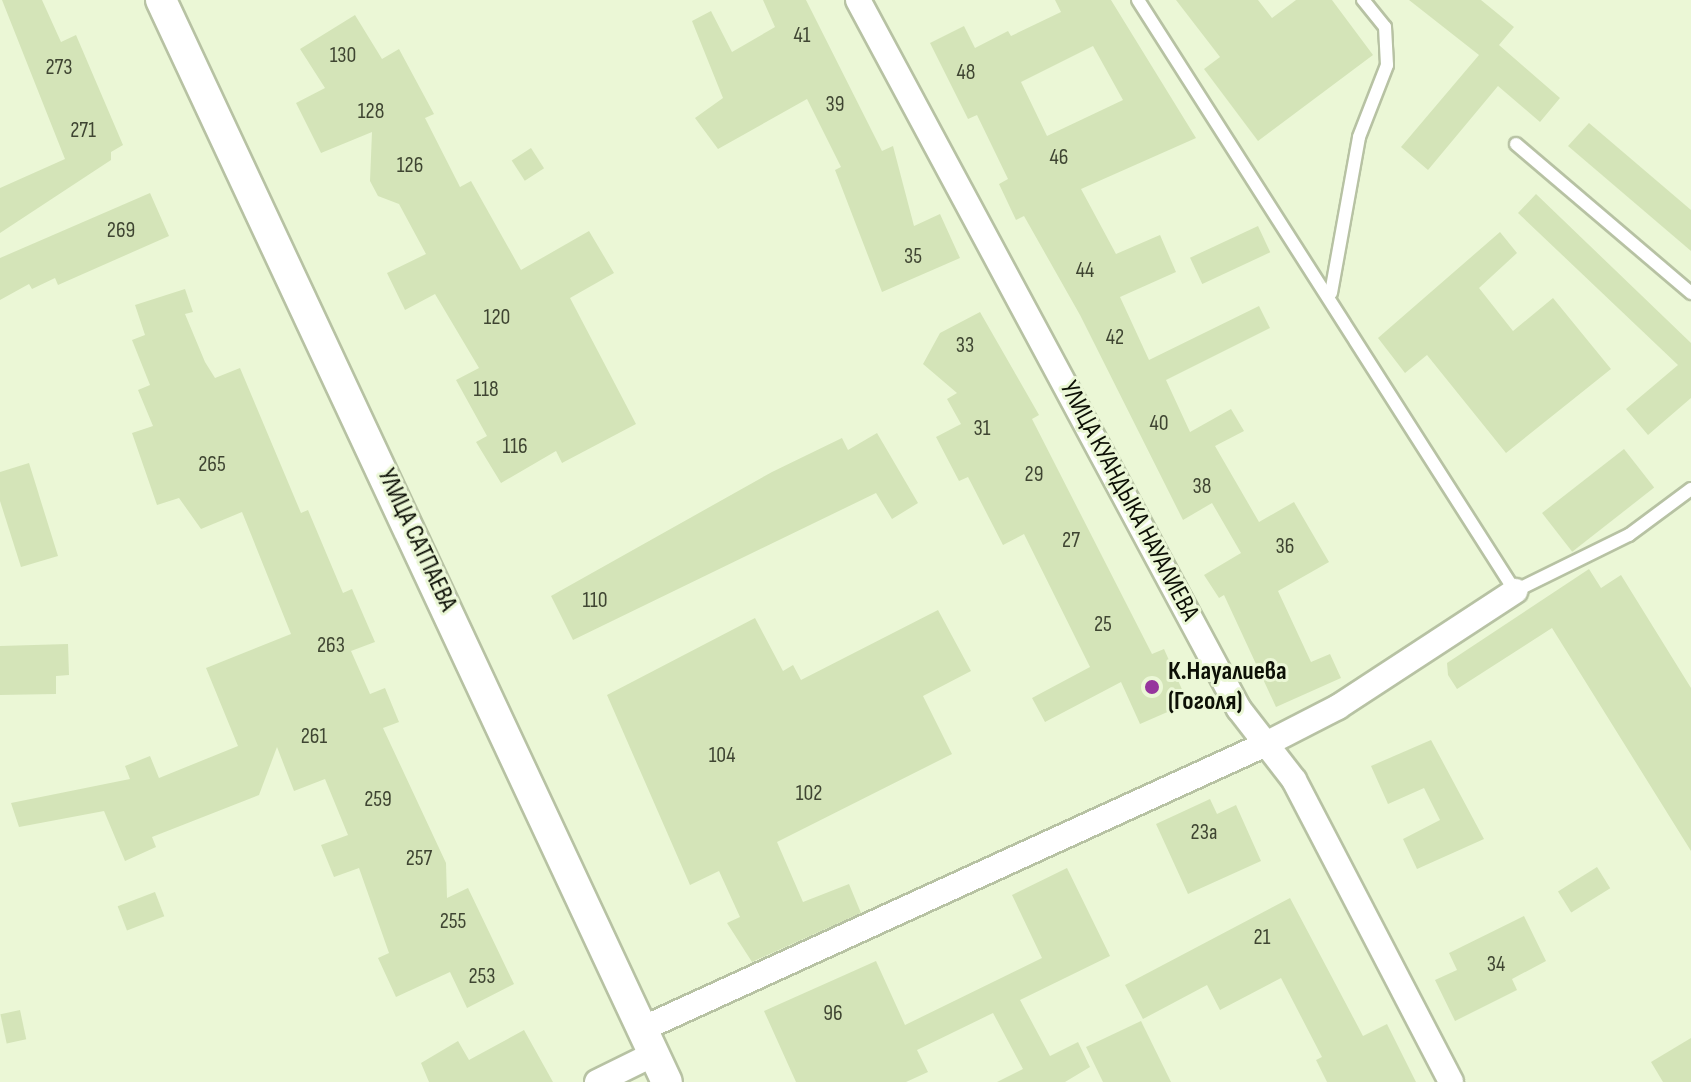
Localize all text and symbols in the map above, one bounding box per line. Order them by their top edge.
house number: 41 [794,23,810,49]
house number: 130 [330,43,356,69]
house number: 273 [45,55,73,81]
house number: 48 [957,60,975,86]
house number: 39 [826,92,844,118]
house number: 128 [358,99,384,125]
house number: 271 [70,118,96,144]
house number: 46 [1050,145,1068,171]
house number: 126 [397,153,423,179]
house number: 269 [107,218,135,244]
house number: 35 [904,244,922,270]
house number: 44 [1076,258,1094,284]
house number: 120 [484,305,510,331]
house number: 42 [1106,325,1124,351]
house number: 33 [956,333,974,359]
street label: УЛИЦА КУАНДЫКА НАУАЛИЕВА [1053,376,1205,626]
house number: 118 [473,377,499,403]
house number: 40 [1149,411,1169,437]
house number: 31 [974,416,990,442]
house number: 116 [502,434,528,460]
house number: 265 [198,452,226,478]
house number: 29 [1025,462,1043,488]
street label: УЛИЦА САТПАЕВА [370,464,464,616]
house number: 38 [1193,474,1211,500]
house number: 27 [1062,528,1080,554]
house number: 36 [1276,534,1294,560]
house number: 110 [582,588,608,614]
house number: 25 [1094,612,1112,638]
house number: 263 [317,633,345,659]
place label: К.Науалиева (Гоголя) [1168,656,1287,718]
marker: К.Науалиева (Гоголя) [1143,678,1161,696]
house number: 261 [301,724,327,750]
house number: 104 [709,743,735,769]
house number: 102 [796,781,822,807]
house number: 259 [364,787,392,813]
house number: 23а [1191,820,1217,846]
house number: 257 [406,846,432,872]
house number: 255 [440,909,466,935]
house number: 21 [1254,925,1270,951]
house number: 34 [1487,952,1505,978]
house number: 253 [468,964,496,990]
house number: 96 [823,1001,843,1027]

